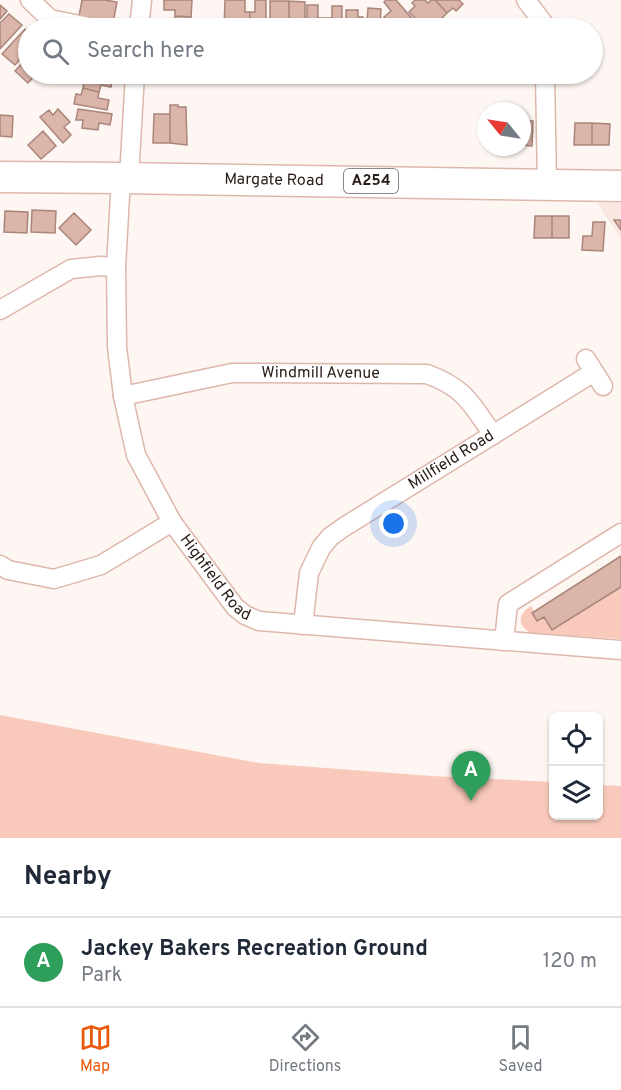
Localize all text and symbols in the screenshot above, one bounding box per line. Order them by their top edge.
search box [18,18,603,84]
icon: search [39,35,72,68]
text: Search here [87,38,205,65]
north arrow [477,102,531,156]
road number: A254 [344,169,398,193]
street label: Margate Road [224,170,324,191]
street label: Windmill Avenue [261,363,380,384]
street label: Millfield Road [405,426,498,495]
your location [379,509,408,538]
street label: Highfield Road [175,531,254,626]
map controls [549,712,603,820]
button: locate [549,712,603,766]
pin: A [452,752,490,801]
button: layers [549,766,603,820]
text: Nearby [24,861,112,894]
text: Jackey Bakers Recreation Ground [81,936,428,963]
text: A [36,949,51,975]
text: 120 m [543,949,597,975]
text: Park [81,963,122,989]
tab: Map [79,1021,112,1077]
tab: Directions [269,1021,341,1077]
tab: Saved [498,1021,542,1077]

